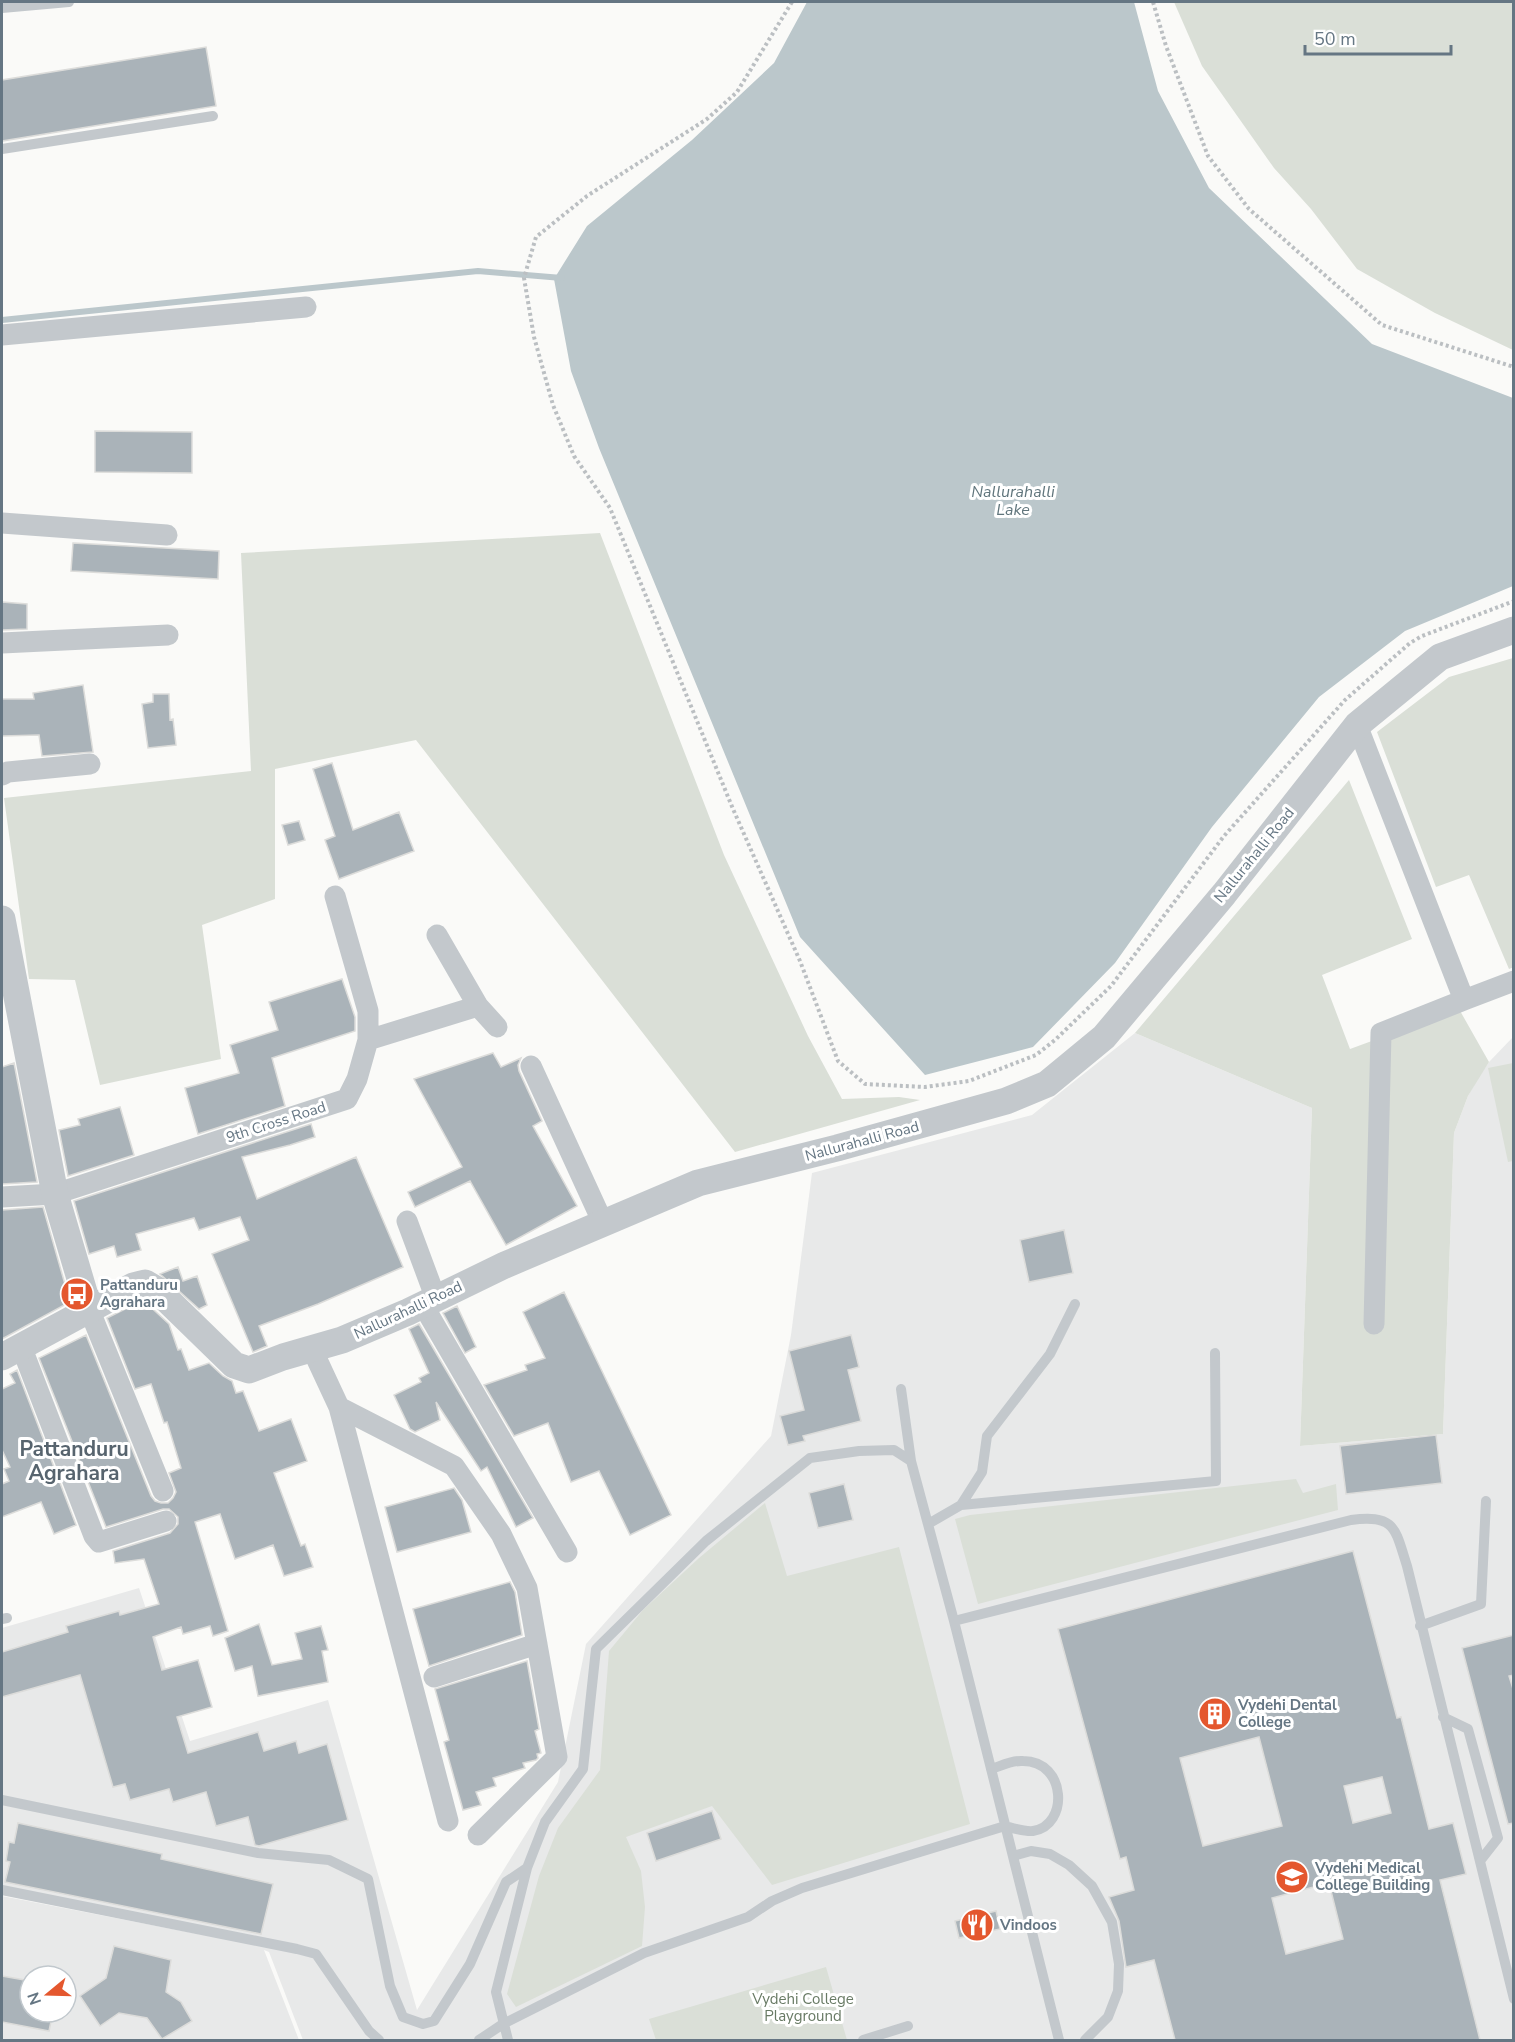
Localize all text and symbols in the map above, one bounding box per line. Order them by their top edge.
scale bar [1305,18,1450,56]
text: 50 m [1314,27,1356,51]
water label: Nallurahalli Lake [971,481,1055,521]
street label: Nallurahalli Road [1209,803,1299,907]
street label: 9th Cross Road [224,1096,328,1148]
street label: Nallurahalli Road [803,1116,921,1166]
place label: Pattanduru Agrahara [100,1275,178,1312]
bus stop icon: Pattanduru Agrahara [59,1276,95,1312]
street label: Nallurahalli Road [351,1276,465,1344]
district label: Pattanduru Agrahara [19,1435,129,1487]
place label: Vydehi Dental College [1237,1695,1337,1732]
building icon: Vydehi Dental College [1197,1696,1233,1732]
place label: Vydehi Medical College Building [1314,1858,1430,1895]
school or university icon: Vydehi Medical College Building [1274,1859,1310,1895]
restaurant icon: Vindoos [959,1907,995,1943]
place label: Vindoos [999,1915,1057,1935]
north arrow [18,1964,78,2024]
text: N [22,1989,47,2008]
park label: Vydehi College Playground [751,1989,854,2026]

